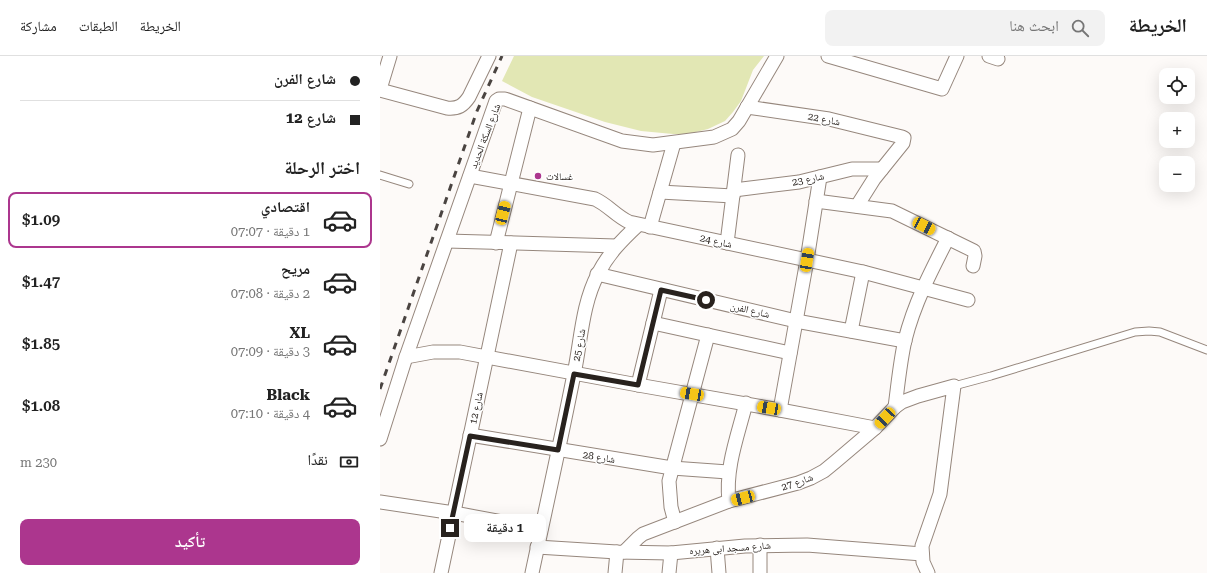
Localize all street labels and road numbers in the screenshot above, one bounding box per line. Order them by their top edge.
street label: شارع السكة الحديد [468,102,503,170]
street label: شارع 22 [807,111,841,128]
street label: شارع 23 [791,170,826,189]
street label: شارع 24 [699,232,734,251]
street label: شارع الفرن [729,300,771,321]
street label: شارع 25 [571,328,588,362]
street label: شارع 12 [467,390,486,425]
street label: شارع 28 [582,449,616,466]
street label: شارع 27 [780,471,815,493]
street label: شارع مسجد ابى هريره [689,540,772,557]

